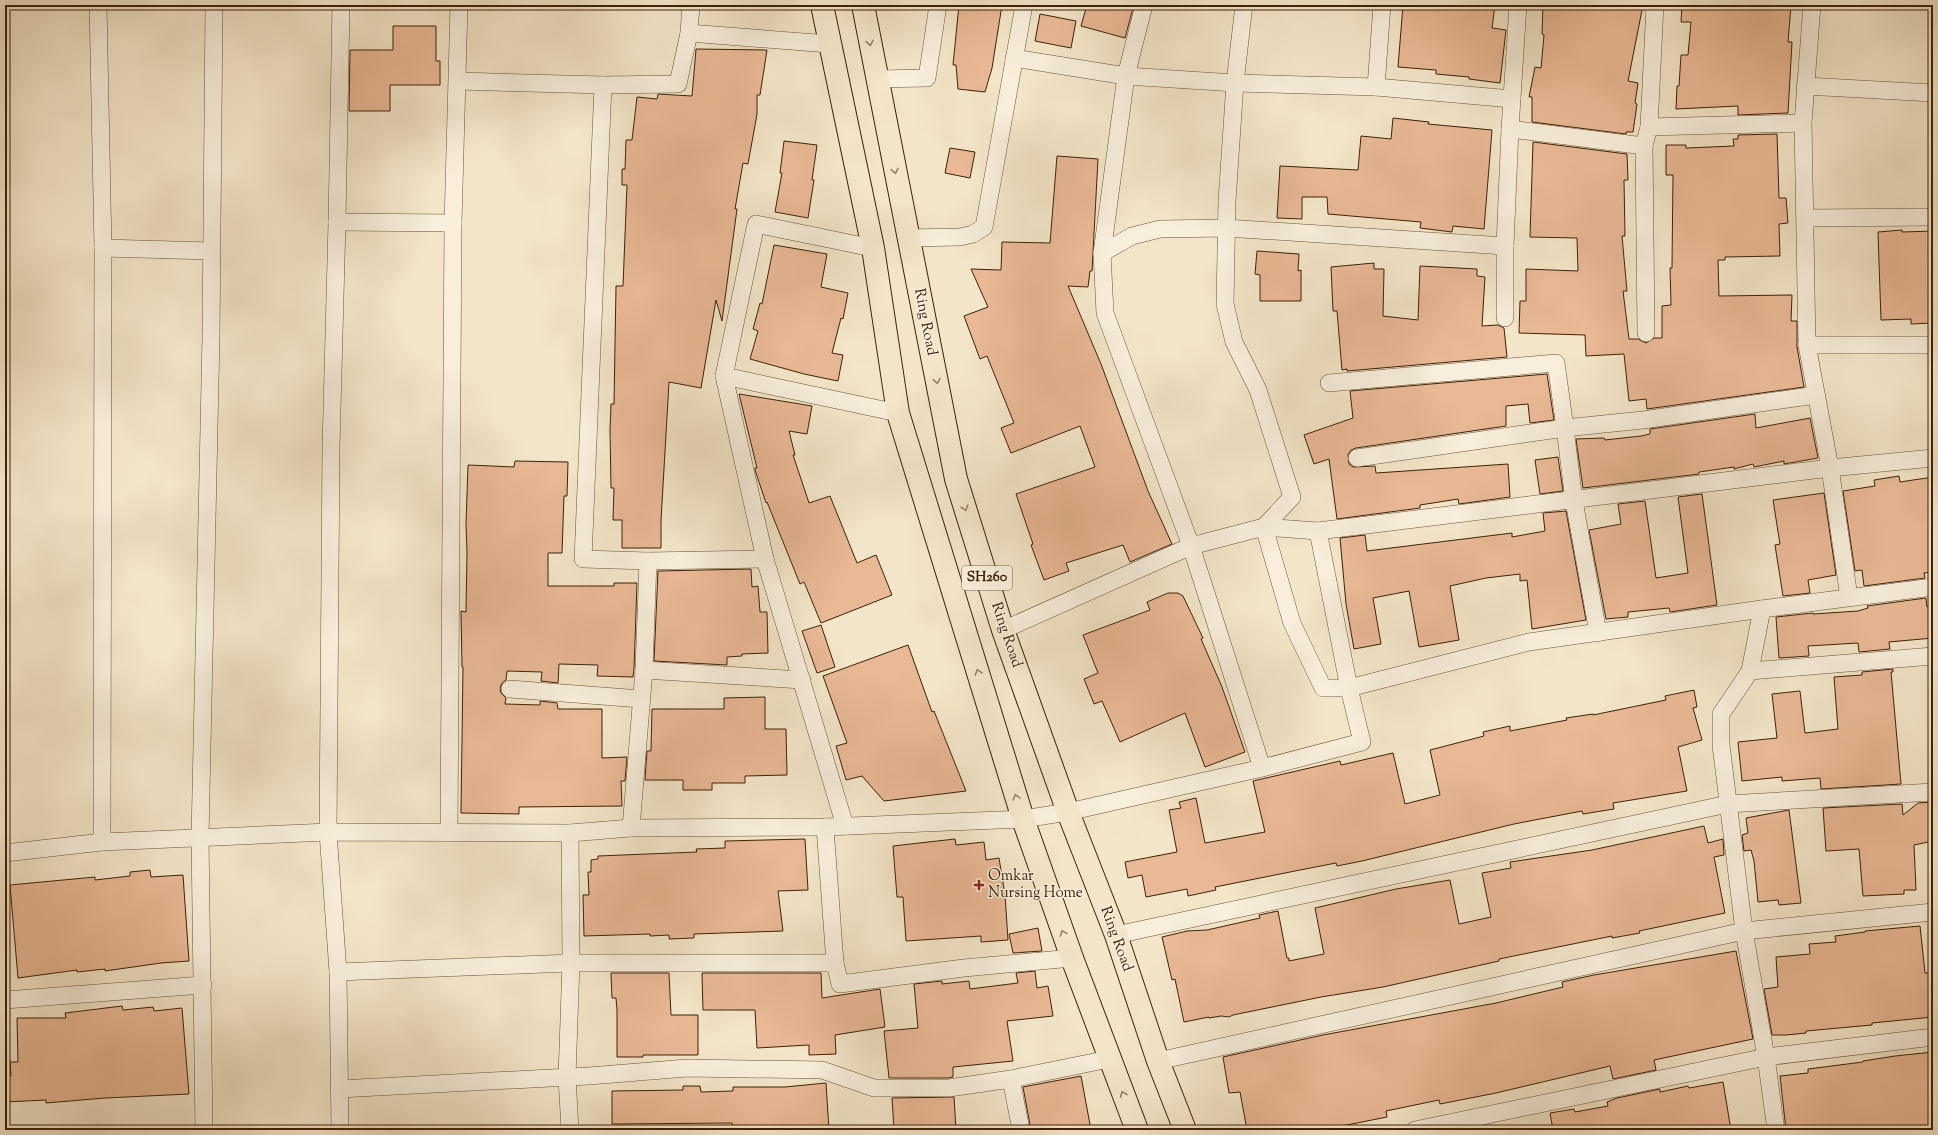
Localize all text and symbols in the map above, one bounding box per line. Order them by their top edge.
one-way arrow [866,40,874,46]
one-way arrow [890,168,898,174]
street label: Ring Road [908,287,942,358]
one-way arrow [932,378,940,384]
one-way arrow [960,504,969,511]
road number: SH260 [962,566,1012,590]
street label: Ring Road [985,599,1027,671]
one-way arrow [974,669,983,676]
one-way arrow [1012,793,1021,800]
place label: Omkar Nursing Home [988,866,1083,904]
marker: Omkar Nursing Home [973,879,985,891]
street label: Ring Road [1095,903,1138,975]
one-way arrow [1059,929,1067,936]
one-way arrow [1120,1090,1128,1098]

